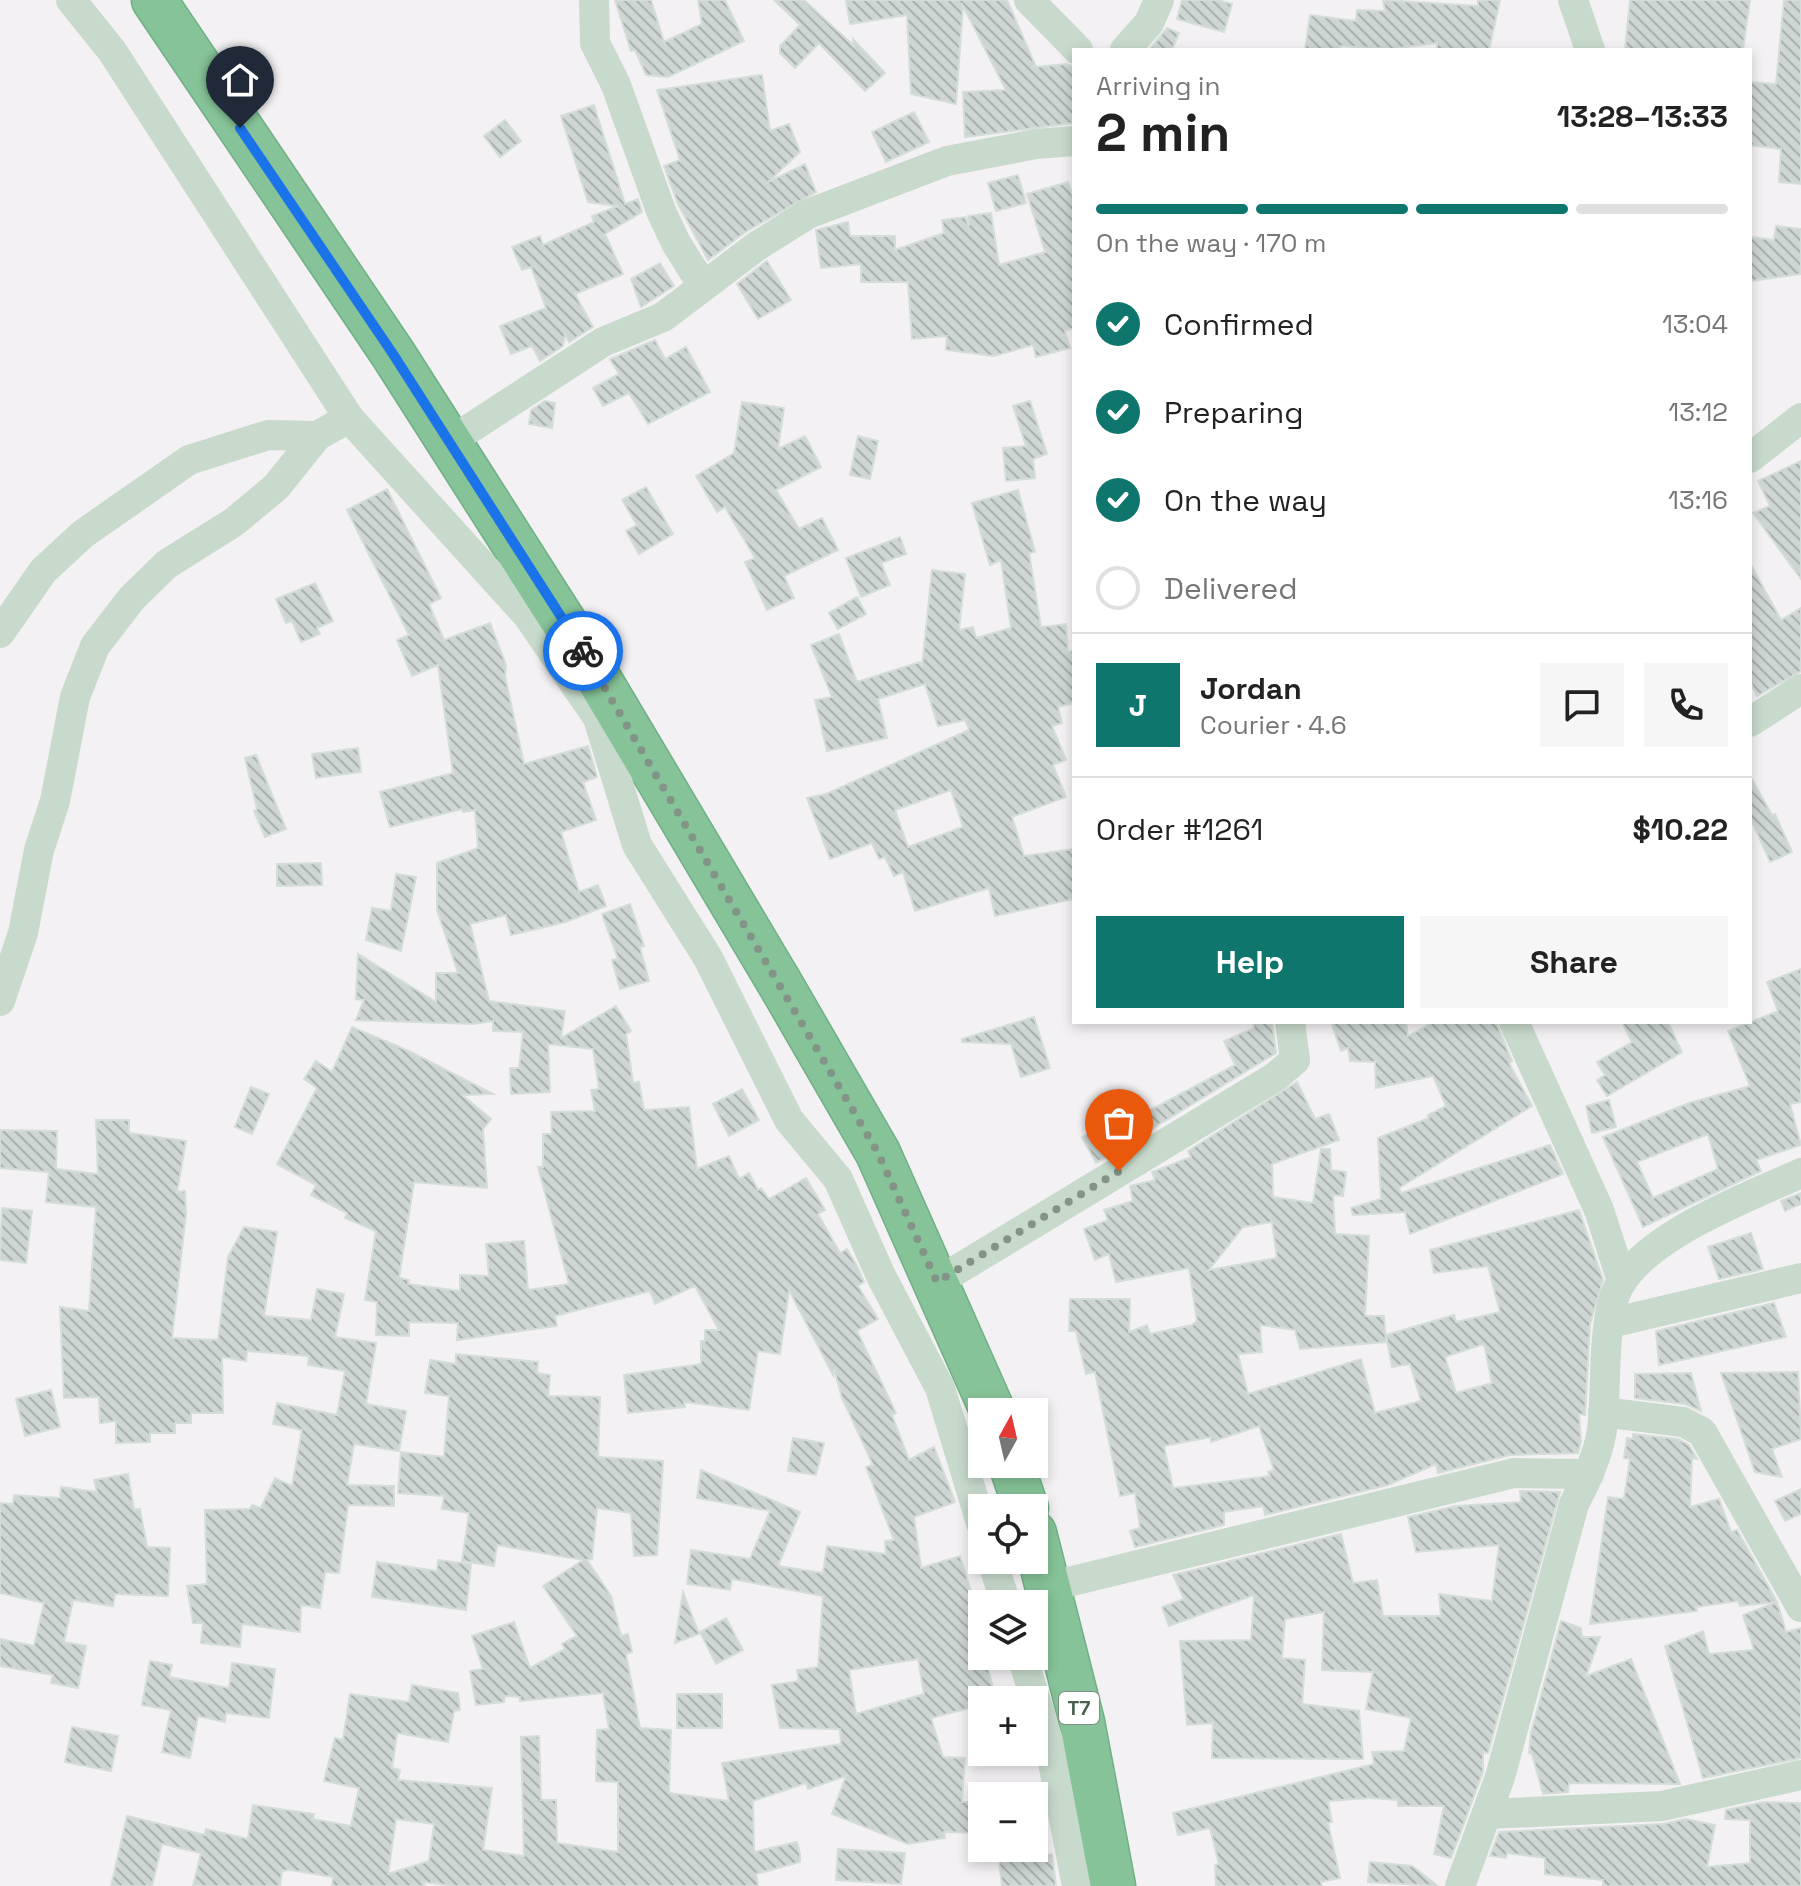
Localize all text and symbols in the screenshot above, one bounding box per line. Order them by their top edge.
pin [206,46,274,128]
icon: home [218,58,262,102]
text: Arriving in [1096,69,1220,103]
text: 13:28–13:33 [1557,97,1728,136]
text: 2 min [1096,100,1230,166]
text: On the way · 170 m [1096,226,1326,260]
icon: check [1096,302,1140,346]
text: Confirmed [1164,305,1314,344]
text: 13:04 [1662,307,1728,341]
icon: check [1096,390,1140,434]
text: Preparing [1164,393,1303,432]
text: 13:12 [1668,395,1728,429]
icon: check [1096,478,1140,522]
text: On the way [1164,481,1327,520]
text: 13:16 [1668,483,1728,517]
text: Delivered [1164,569,1298,608]
courier [543,611,623,691]
icon: bike [561,629,605,673]
button: chat [1540,663,1624,747]
button: phone [1644,663,1728,747]
text: Jordan [1200,669,1302,708]
text: J [1129,686,1147,725]
text: Courier · 4.6 [1200,708,1347,742]
text: Order #1261 [1096,810,1263,849]
text: $10.22 [1633,810,1728,849]
button: Help [1096,916,1404,1008]
button: Share [1420,916,1728,1008]
pin [1085,1089,1153,1171]
icon: bag [1097,1101,1141,1145]
north arrow [968,1398,1048,1478]
map controls [968,1398,1048,1862]
button: locate [968,1494,1048,1574]
button: layers [968,1590,1048,1670]
button: + [968,1686,1048,1766]
road number: T7 [1059,1692,1099,1724]
button: − [968,1782,1048,1862]

